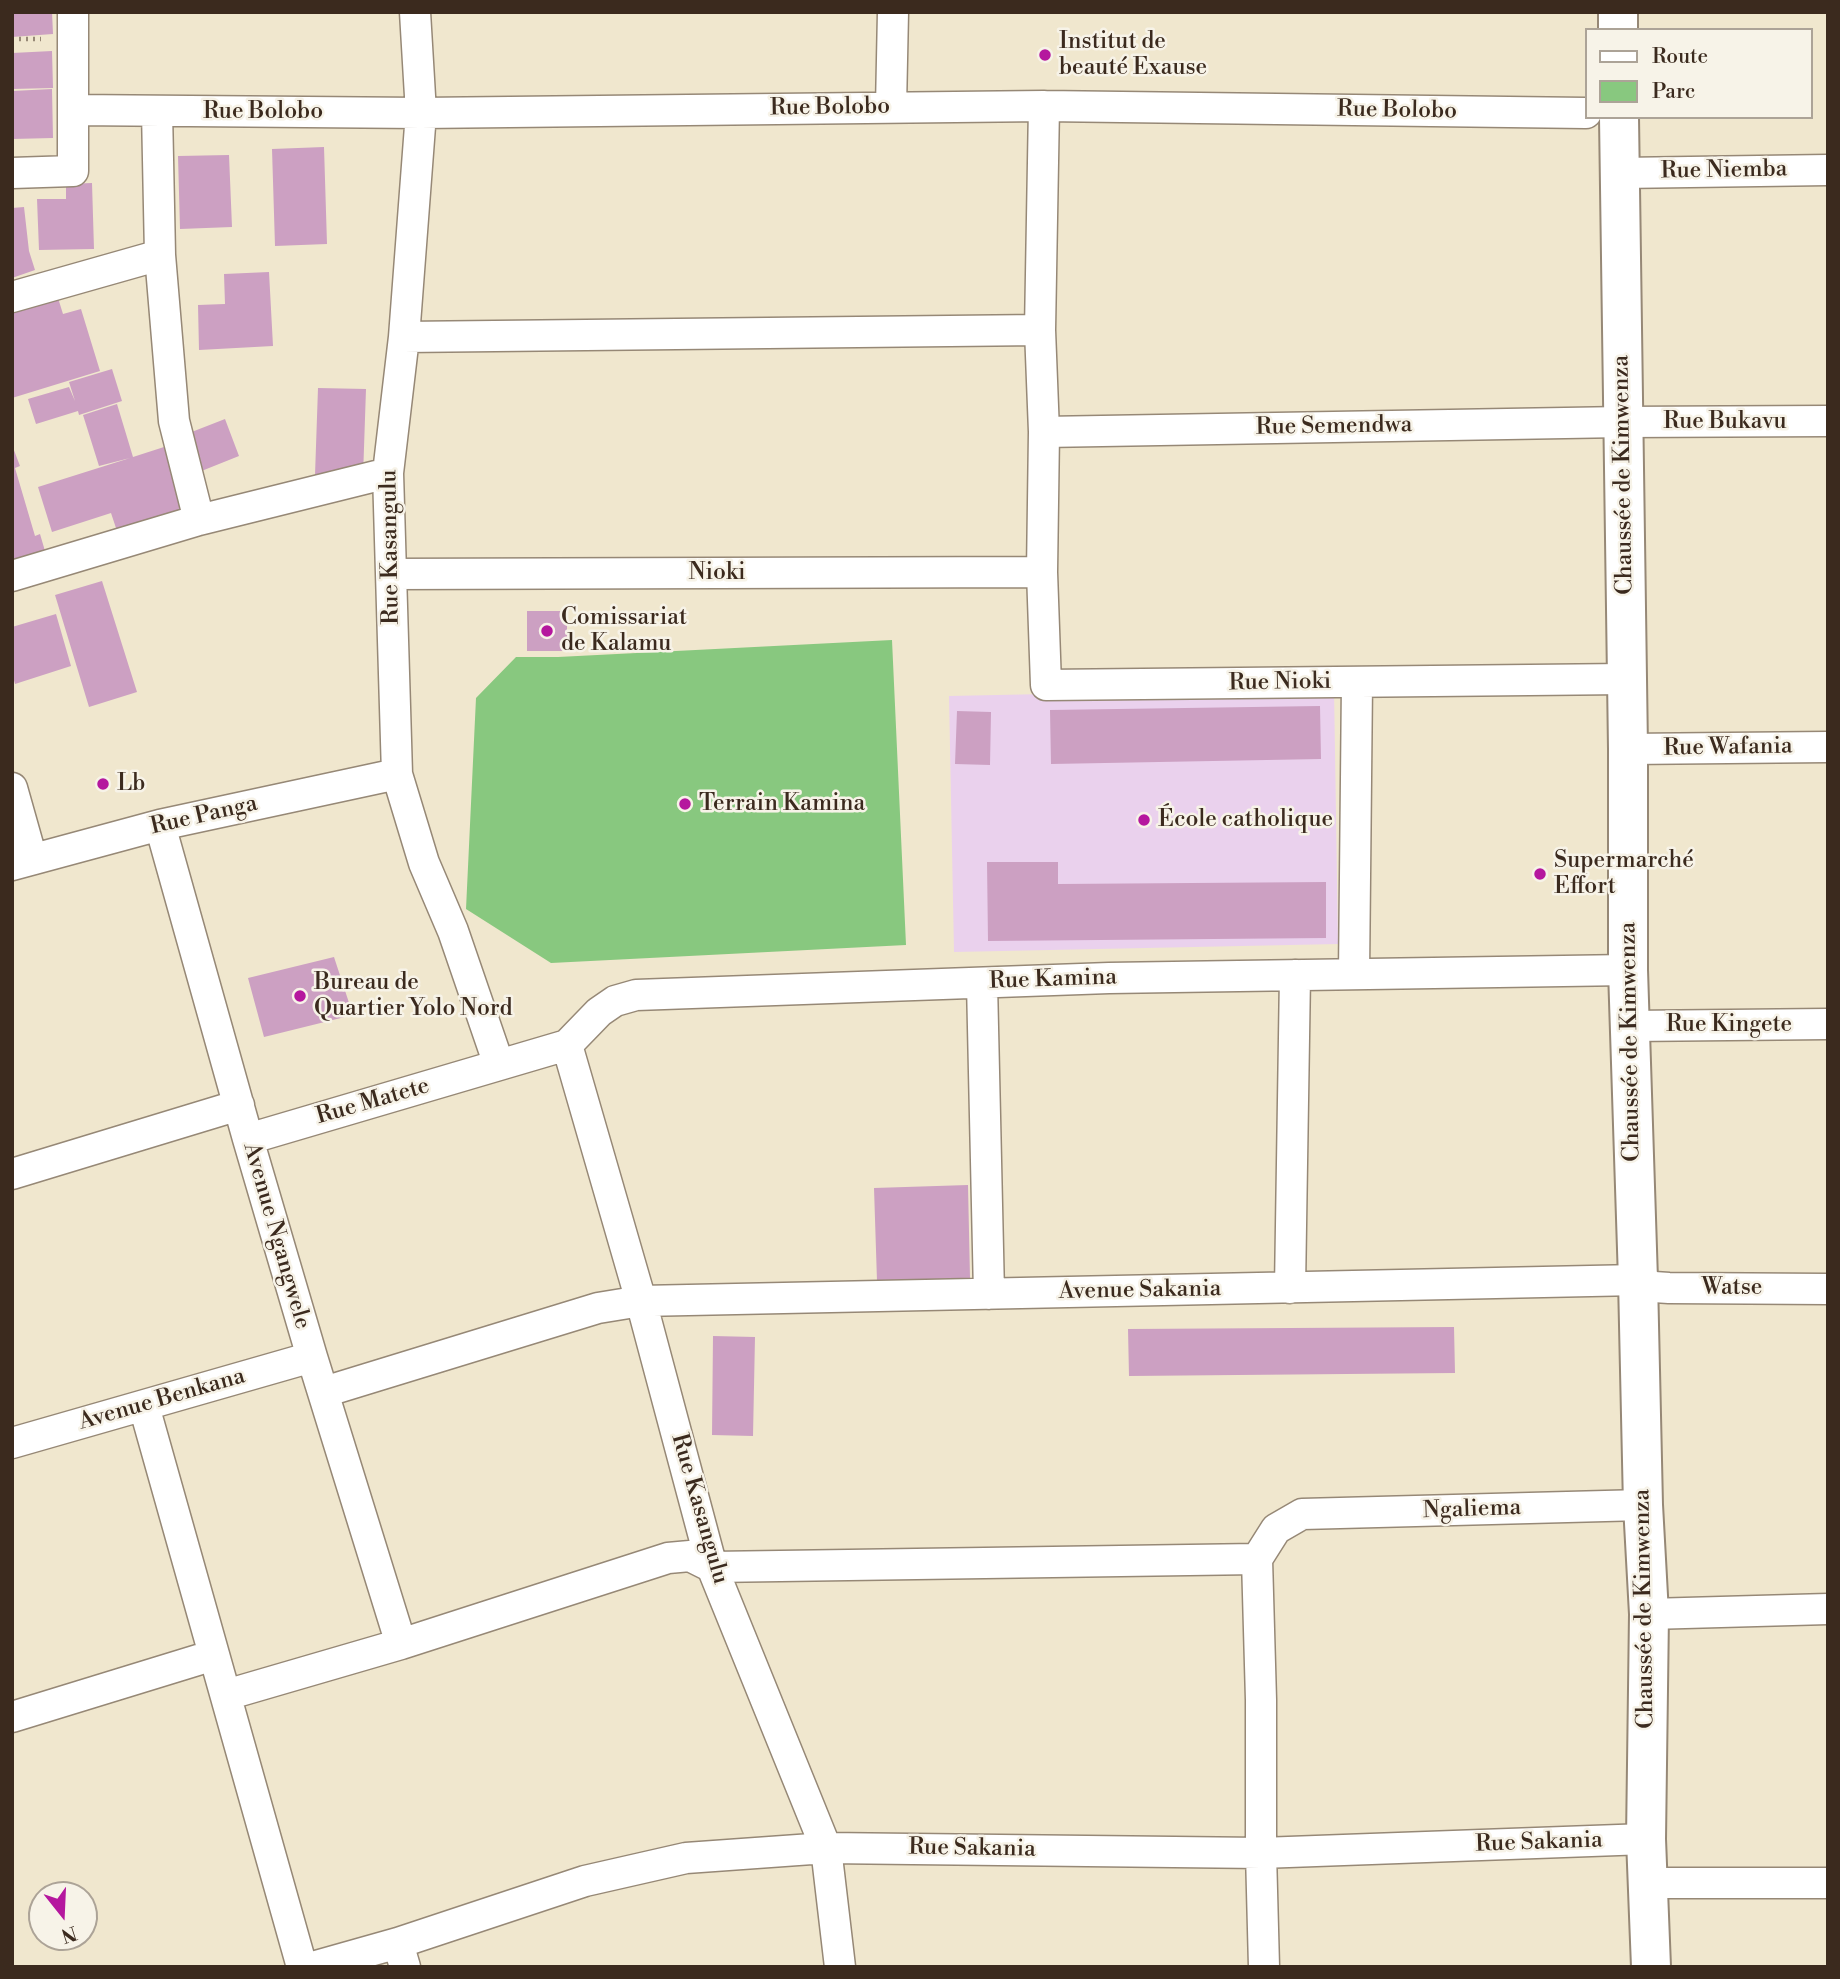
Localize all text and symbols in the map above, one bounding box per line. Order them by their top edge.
place label: Institut de beauté Exause [1059,28,1207,82]
legend [1584,28,1812,119]
text: Route [1652,44,1708,70]
marker: Institut de beauté Exause [1037,47,1053,63]
text: Parc [1652,79,1695,105]
street label: Rue Bolobo [770,93,890,123]
street label: Rue Bolobo [1337,96,1457,126]
street label: Rue Bolobo [203,98,323,126]
street label: Rue Niemba [1660,156,1788,186]
street label: Chaussée de Kimwenza [1608,355,1640,595]
street label: Rue Bukavu [1663,408,1787,436]
street label: Rue Semendwa [1255,412,1413,442]
street label: Rue Kasangulu [376,469,406,625]
street label: Nioki [688,559,746,587]
place label: Comissariat de Kalamu [561,604,687,658]
marker: Comissariat de Kalamu [539,623,555,639]
street label: Rue Nioki [1228,668,1332,698]
street label: Rue Wafania [1663,733,1793,763]
place label: Lb [117,770,145,798]
marker: Lb [95,776,111,792]
street label: Rue Panga [148,790,260,842]
place label: Terrain Kamina [699,790,865,818]
marker: Terrain Kamina [677,796,693,812]
place label: École catholique [1158,806,1333,834]
marker: École catholique [1136,812,1152,828]
place label: Supermarché Effort [1554,847,1694,901]
marker: Supermarché Effort [1532,866,1548,882]
street label: Chaussée de Kimwenza [1615,922,1647,1162]
street label: Rue Kamina [989,964,1117,996]
place label: Bureau de Quartier Yolo Nord [314,969,513,1023]
marker: Bureau de Quartier Yolo Nord [292,988,308,1004]
street label: Rue Kingete [1666,1011,1792,1039]
street label: Rue Matete [313,1073,433,1131]
street label: Avenue Ngangwele [236,1140,316,1332]
street label: Watse [1702,1274,1762,1302]
street label: Avenue Sakania [1058,1276,1222,1306]
street label: Avenue Benkana [76,1363,248,1437]
street label: Rue Kasangulu [664,1431,734,1587]
street label: Chaussée de Kimwenza [1629,1489,1661,1729]
street label: Ngaliema [1422,1494,1522,1526]
street label: Rue Sakania [1475,1827,1603,1859]
street label: Rue Sakania [908,1834,1036,1864]
north arrow [28,1881,98,1951]
text: N [58,1920,80,1948]

